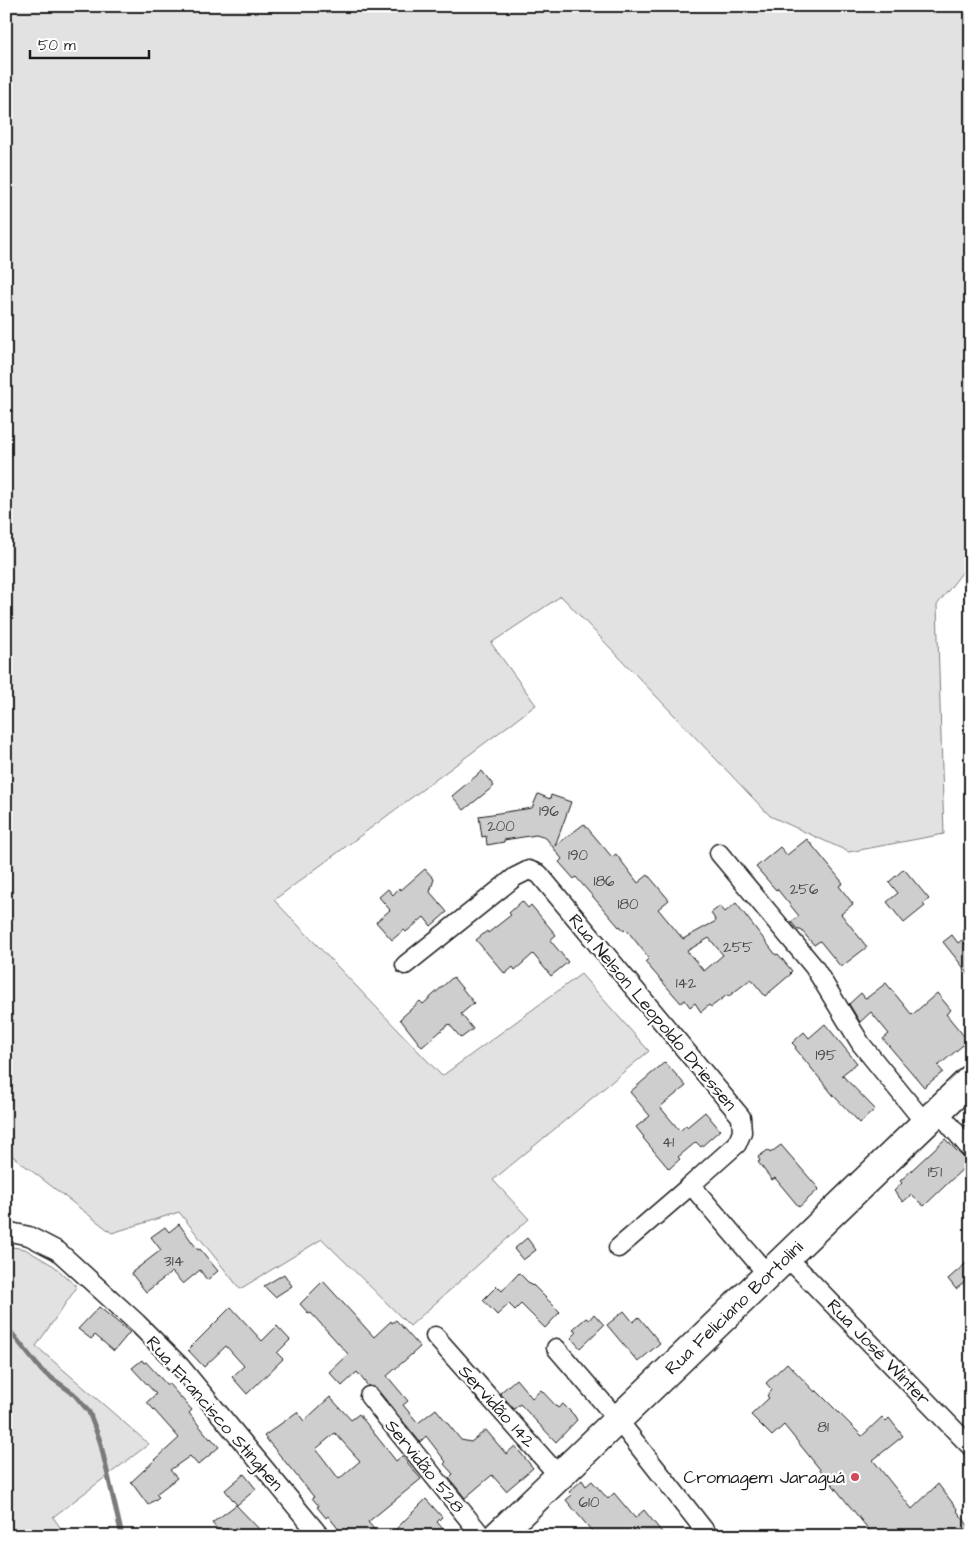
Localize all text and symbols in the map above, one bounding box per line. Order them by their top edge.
scale bar [30,28,149,60]
text: 50 m [38,35,76,56]
house number: 196 [539,801,560,822]
house number: 200 [487,816,515,837]
house number: 190 [568,845,588,866]
house number: 186 [593,871,615,892]
house number: 256 [790,879,819,900]
house number: 180 [617,894,639,915]
street label: Rua Nelson Leopoldo Driessen [563,908,743,1116]
house number: 255 [723,937,753,958]
house number: 142 [676,973,697,994]
house number: 195 [815,1045,837,1066]
house number: 41 [662,1132,674,1153]
house number: 151 [928,1162,942,1183]
street label: Rua Feliciano Bortolini [660,1235,809,1381]
house number: 314 [164,1251,184,1272]
street label: Rua José Winter [821,1293,936,1411]
street label: Rua Francisco Stinghen [139,1330,289,1497]
street label: Servidão 142 [453,1359,541,1454]
street label: Servidão 528 [379,1414,470,1519]
house number: 81 [817,1417,829,1438]
place label: Cromagem Jaraguá [683,1465,845,1491]
marker: Cromagem Jaraguá [849,1471,861,1483]
house number: 610 [579,1492,600,1513]

